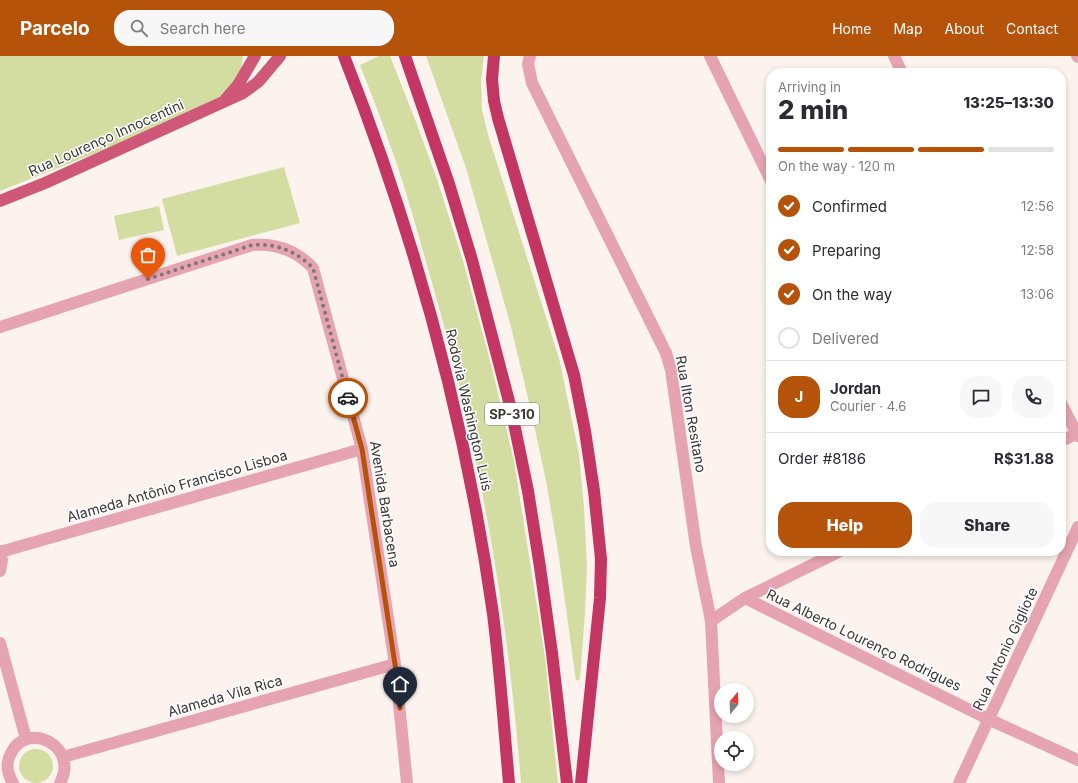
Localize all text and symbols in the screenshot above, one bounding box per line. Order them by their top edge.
search box [114,10,394,46]
text: Parcelo [20,17,90,40]
icon: search [128,17,150,39]
text: Search here [160,19,245,38]
text: Home [832,20,871,37]
text: Map [893,20,923,37]
text: About [945,20,984,37]
text: Contact [1006,20,1058,37]
text: Arriving in [778,79,841,95]
text: 13:25–13:30 [963,93,1054,112]
text: 2 min [778,94,848,125]
street label: Rua Lourenço Innocentini [25,96,186,180]
text: On the way · 120 m [778,158,895,174]
icon: check [778,195,800,217]
text: Confirmed [812,197,887,216]
text: 12:56 [1021,198,1054,214]
pin [131,238,165,279]
icon: check [778,239,800,261]
text: Preparing [812,241,881,260]
text: 12:58 [1021,242,1054,258]
icon: bag [137,244,159,266]
icon: check [778,283,800,305]
text: On the way [812,285,892,304]
text: 13:06 [1021,286,1054,302]
street label: Rodovia Washington Luís [443,327,496,493]
text: Delivered [812,329,879,348]
street label: Rua Ilton Resitano [673,354,710,474]
button: chat [960,376,1002,418]
button: phone [1012,376,1054,418]
courier [328,378,368,418]
text: Jordan [830,379,881,398]
icon: car [337,387,359,409]
text: J [795,387,803,406]
text: Courier · 4.6 [830,398,906,414]
road number: SP-310 [485,403,539,425]
street label: Avenida Barbacena [367,439,404,568]
street label: Alameda Antônio Francisco Lisboa [65,446,289,525]
text: Order #8186 [778,449,866,468]
text: R$31.88 [994,449,1054,468]
button: Help [778,502,912,548]
button: Share [920,502,1054,548]
street label: Rua Antonio Gigliote [969,584,1041,713]
street label: Rua Alberto Lourenço Rodrigues [764,585,964,694]
pin [383,667,417,708]
street label: Alameda Vila Rica [166,671,284,720]
icon: home [389,673,411,695]
north arrow [714,683,754,723]
map controls [714,683,754,771]
button: locate [714,731,754,771]

